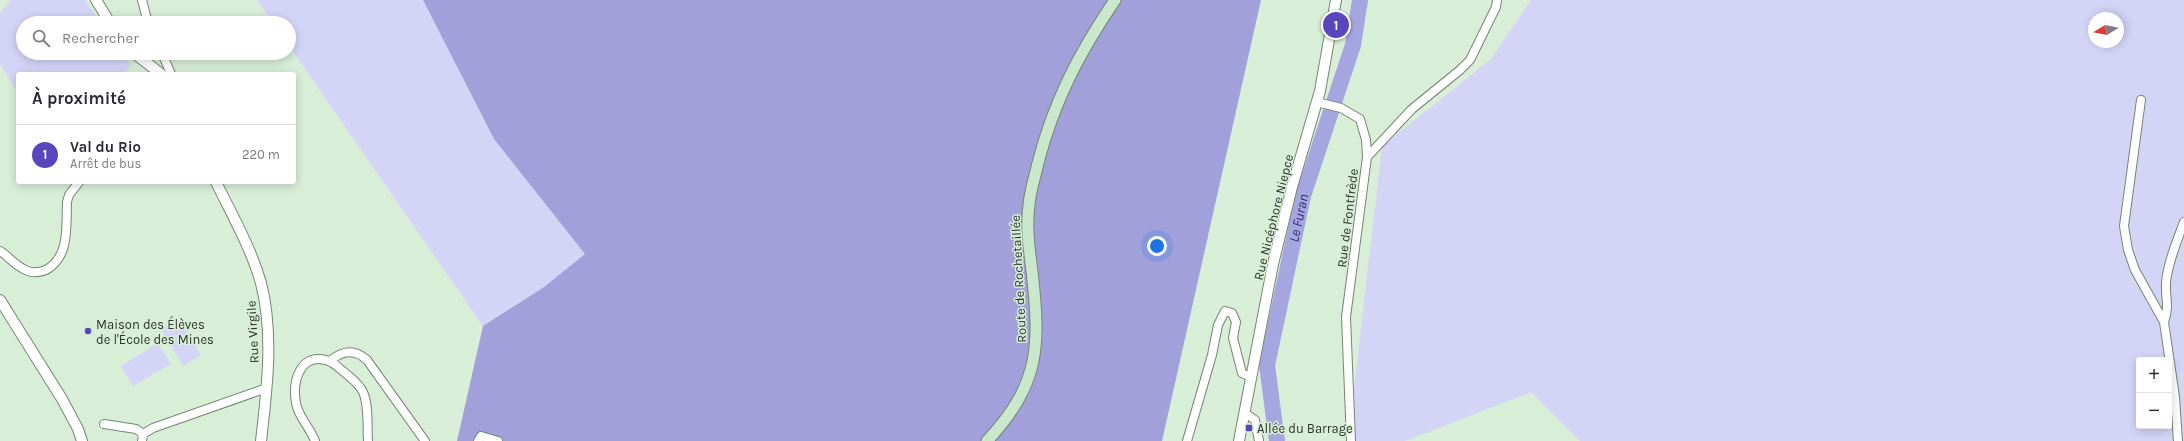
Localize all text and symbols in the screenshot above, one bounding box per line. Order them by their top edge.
pin: 1 [1323,10,1349,40]
north arrow [2088,12,2124,48]
search box [16,16,296,60]
icon: search [30,27,52,49]
text: Rechercher [62,29,139,47]
text: À proximité [32,88,126,108]
text: Val du Rio [70,138,141,156]
text: 1 [43,147,47,162]
text: 220 m [242,147,280,162]
street label: Rue Nicéphore Niepce [1251,152,1296,282]
text: Arrêt de bus [70,156,141,171]
street label: Rue de Fontfrède [1334,167,1361,268]
water label: Le Furan [1285,192,1312,244]
street label: Route de Rochetaillée [1008,214,1029,343]
your location [1147,236,1167,256]
street label: Rue Virgile [243,300,262,364]
place label: Maison des Élèves de l'École des Mines [96,315,214,347]
marker: Maison des Élèves de l'École des Mines [83,326,93,336]
map controls [2136,357,2172,429]
button: + [2136,357,2172,393]
button: − [2136,393,2172,429]
place label: Allée du Barrage [1257,421,1353,436]
marker: Allée du Barrage [1244,423,1254,433]

